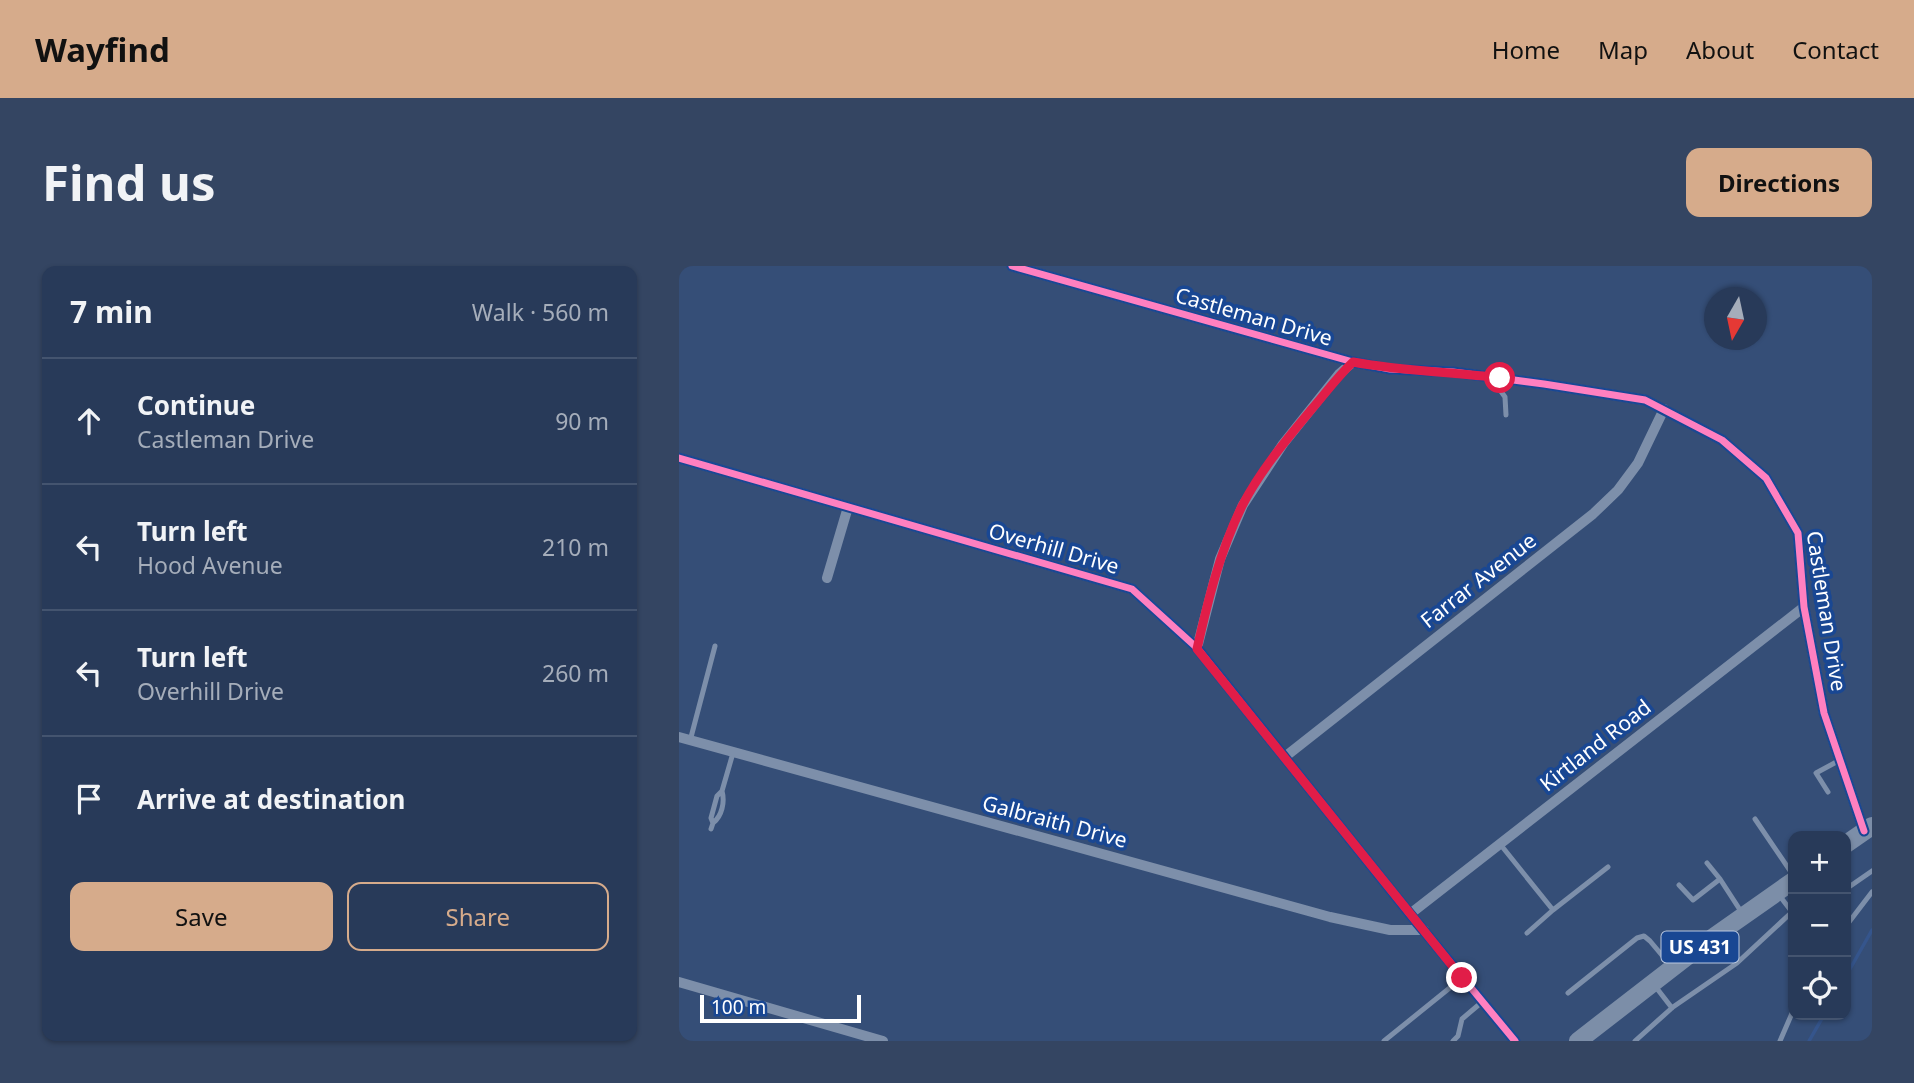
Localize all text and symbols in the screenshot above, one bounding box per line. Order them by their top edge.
text: Wayfind [35,27,170,72]
text: Home [1492,33,1560,66]
text: Map [1598,33,1648,66]
text: About [1686,33,1754,66]
text: Contact [1792,33,1879,66]
button: Directions [1686,148,1872,217]
text: Find us [42,149,216,215]
street label: Castleman Drive [1172,280,1336,352]
north arrow [1704,287,1767,350]
text: 7 min [70,291,153,332]
text: Walk · 560 m [472,296,609,328]
route start [1484,362,1515,393]
text: Continue [137,387,255,423]
icon: ahead [70,402,108,440]
text: 90 m [555,405,609,437]
text: Castleman Drive [137,423,314,455]
text: Turn left [137,513,248,549]
street label: Overhill Drive [986,516,1122,580]
street label: Farrar Avenue [1415,526,1541,634]
icon: left [70,528,108,566]
street label: Castleman Drive [1801,529,1853,693]
text: 210 m [542,531,609,563]
text: Hood Avenue [137,549,283,581]
text: Turn left [137,639,248,675]
icon: left [70,654,108,692]
text: 260 m [542,657,609,689]
text: Overhill Drive [137,675,284,707]
street label: Kirtland Road [1534,693,1656,797]
icon: arrive [70,780,108,818]
text: Arrive at destination [137,781,406,817]
street label: Galbraith Drive [980,788,1130,854]
map controls [1788,831,1851,1020]
button: + [1788,831,1851,894]
button: Save [70,882,333,951]
button: Share [347,882,609,951]
button: − [1788,894,1851,957]
road number: US 431 [1661,932,1739,962]
button: locate [1788,957,1851,1020]
route end [1446,962,1477,993]
scale bar [700,992,861,1024]
text: 100 m [711,994,766,1020]

